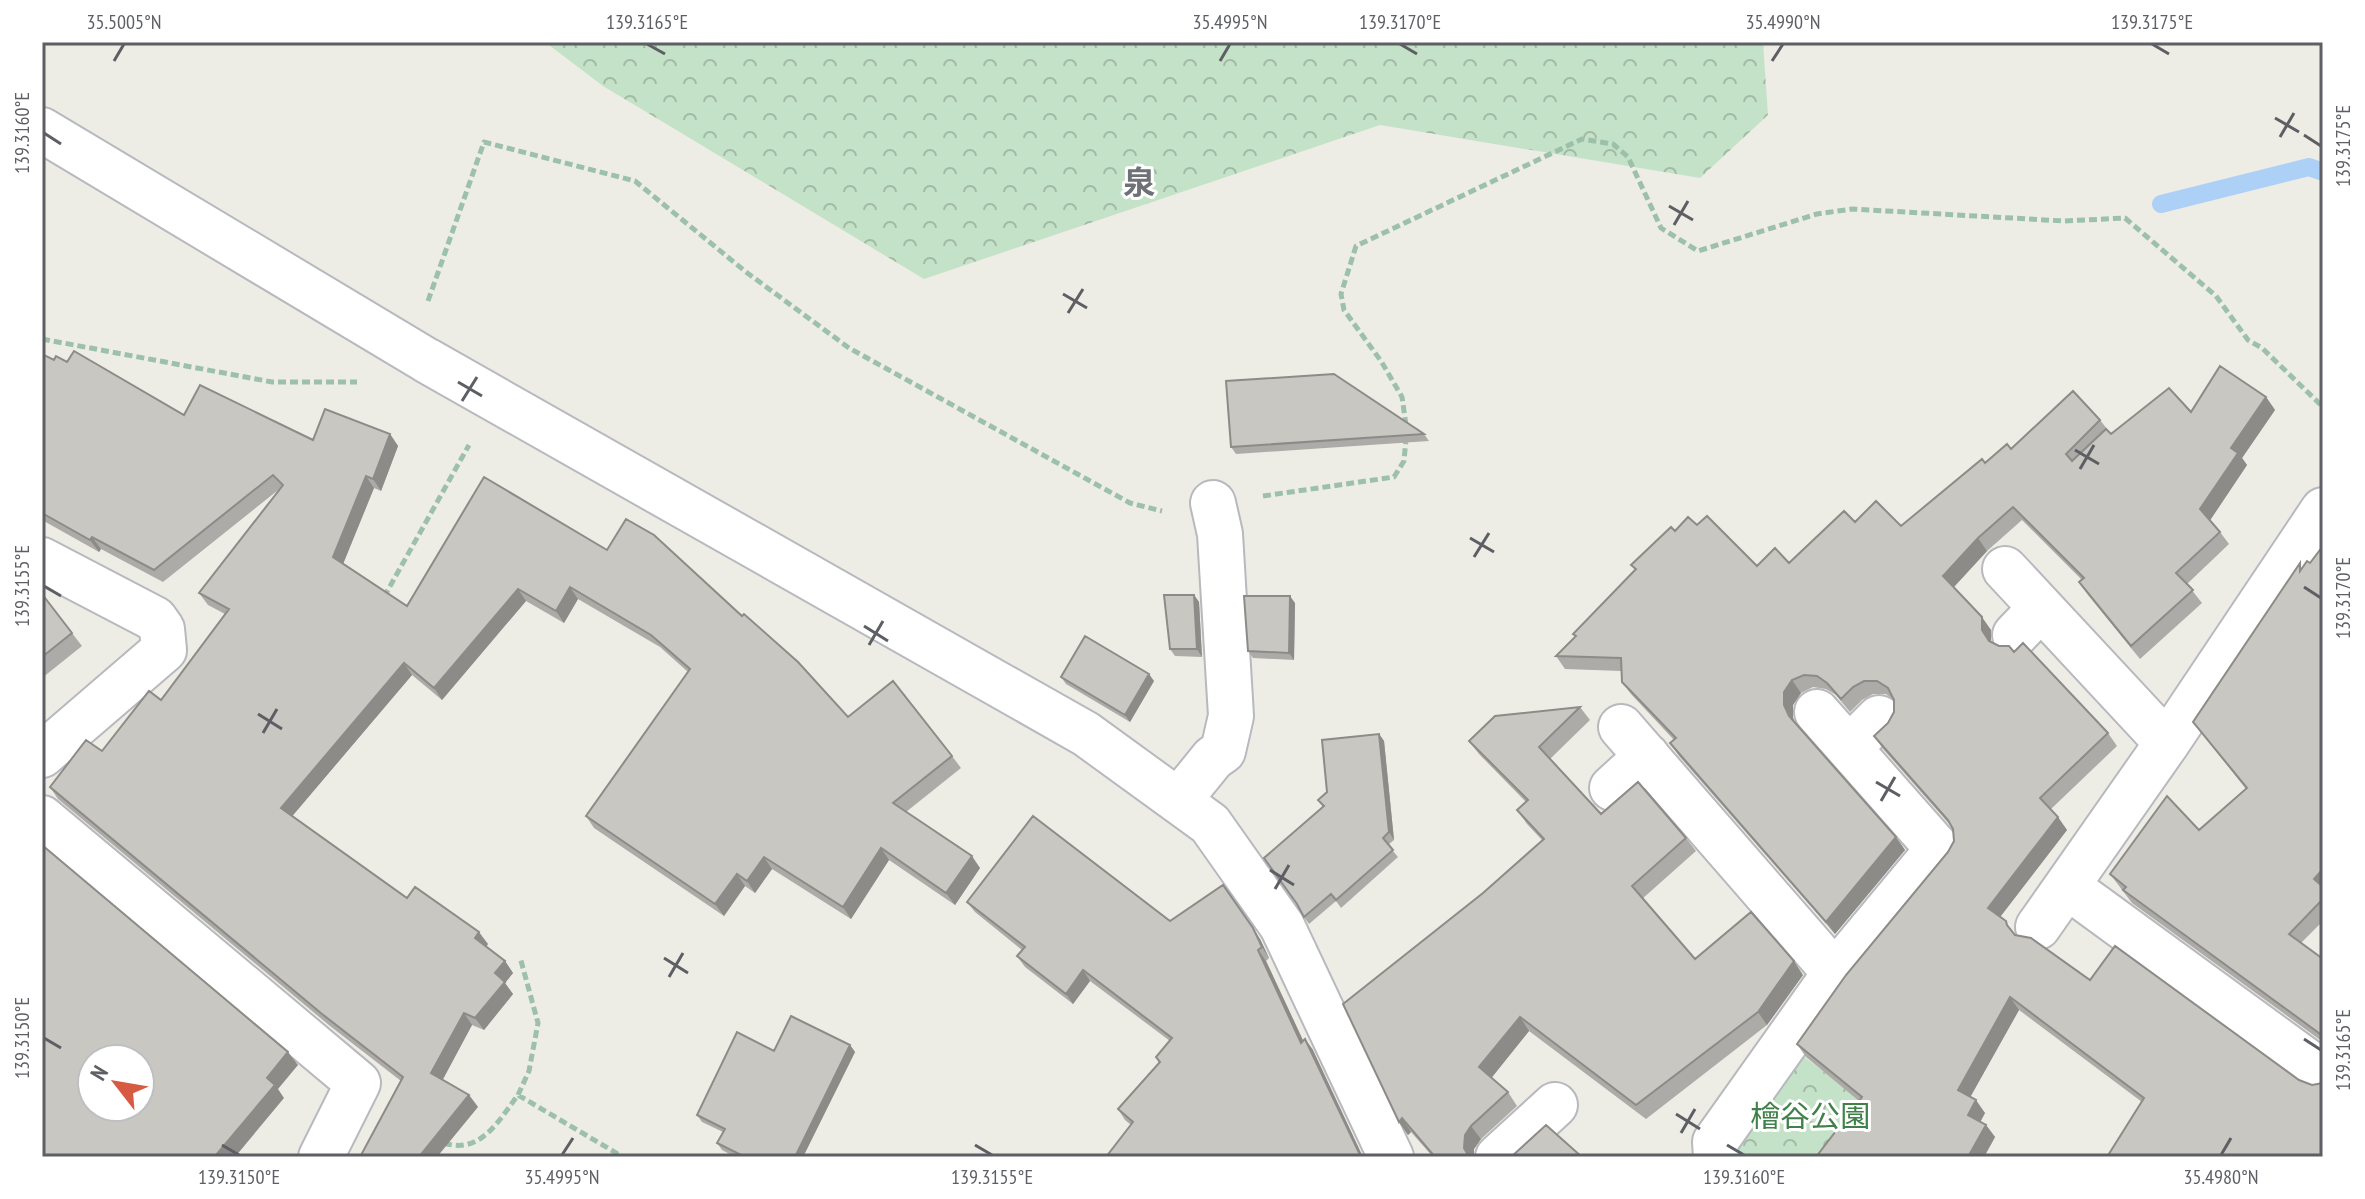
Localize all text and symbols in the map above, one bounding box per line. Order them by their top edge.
text: 35.5005°N [86,9,162,35]
text: 139.3165°E [606,9,688,35]
text: 35.4995°N [1192,9,1268,35]
text: 139.3170°E [1359,9,1441,35]
text: 35.4990°N [1745,9,1821,35]
text: 139.3175°E [2111,9,2193,35]
text: 139.3160°E [9,92,35,174]
text: 139.3175°E [2330,105,2356,187]
district label: 泉 [1123,161,1155,203]
text: 139.3155°E [9,545,35,627]
text: 139.3170°E [2330,557,2356,639]
text: 139.3150°E [9,997,35,1079]
text: 139.3165°E [2330,1009,2356,1091]
north arrow [76,1043,156,1123]
text: N [84,1060,114,1085]
park label: 檜谷公園 [1750,1096,1870,1135]
text: 139.3150°E [198,1164,280,1190]
text: 35.4995°N [524,1164,600,1190]
text: 139.3155°E [951,1164,1033,1190]
text: 139.3160°E [1703,1164,1785,1190]
text: 35.4980°N [2183,1164,2259,1190]

